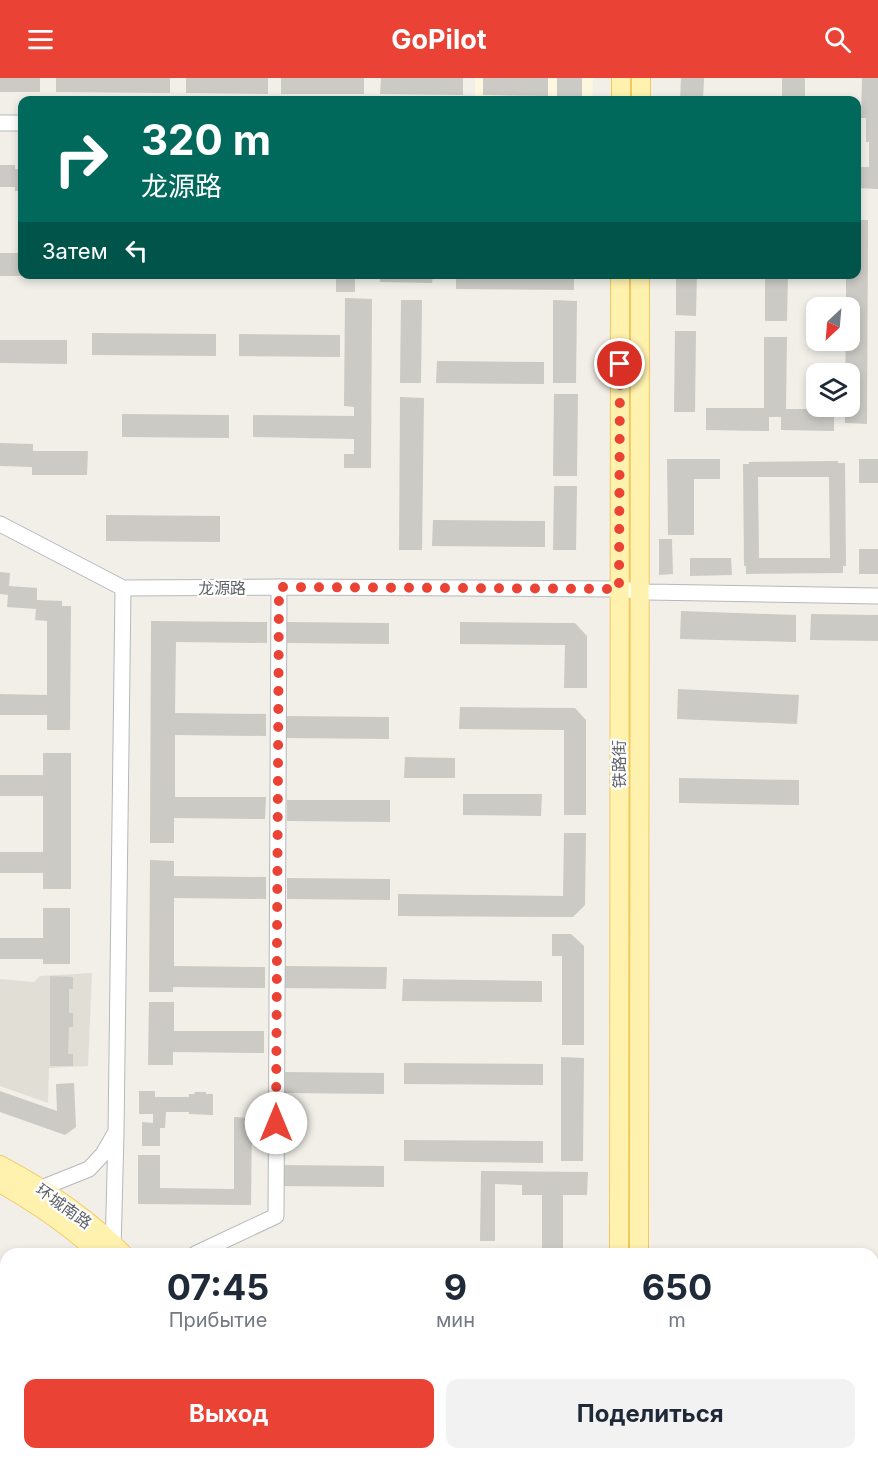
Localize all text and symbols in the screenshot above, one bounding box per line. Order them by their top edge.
icon: menu [24,23,57,56]
text: GoPilot [391,23,487,56]
icon: search [821,23,854,56]
text: 320 m [141,114,271,165]
icon: right [42,120,120,198]
text: 龙源路 [141,170,222,203]
icon: left [120,234,153,267]
text: Затем [42,238,108,264]
north arrow [806,297,860,351]
map controls [806,297,860,417]
pin [594,338,645,389]
icon: arrive [603,347,636,380]
button: layers [806,363,860,417]
street label: 龙源路 [198,578,246,598]
street label: 铁路街 [609,740,629,788]
position arrow [244,1091,308,1155]
street label: 环城南路 [32,1179,96,1233]
text: 07:45 [167,1265,269,1309]
text: 9 [444,1265,467,1309]
text: 650 [642,1265,712,1309]
text: Прибытие [169,1308,267,1332]
text: мин [436,1308,475,1332]
text: m [668,1308,686,1332]
button: Выход [24,1379,434,1448]
button: Поделиться [446,1379,855,1448]

